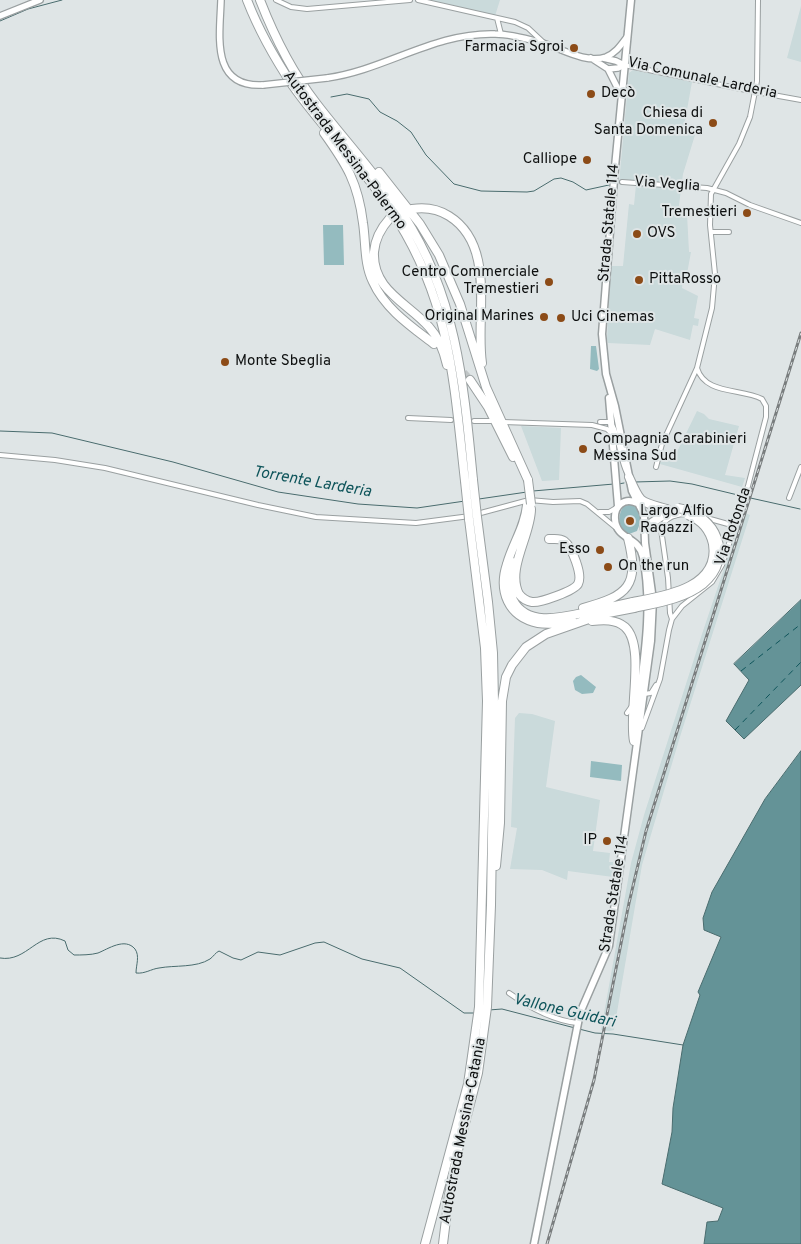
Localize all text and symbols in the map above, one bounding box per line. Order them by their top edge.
place label: Farmacia Sgroi [464,39,564,57]
marker: Farmacia Sgroi [568,42,580,54]
street label: Via Comunale Larderia [626,54,778,104]
street label: Autostrada Messina-Palermo [278,68,410,234]
place label: Decò [601,85,635,103]
marker: Decò [585,88,597,100]
place label: Chiesa di Santa Domenica [594,105,703,140]
marker: Chiesa di Santa Domenica [707,117,719,129]
place label: Calliope [523,151,577,169]
marker: Calliope [581,154,593,166]
street label: Strada Statale 114 [596,163,624,283]
street label: Via Veglia [634,174,700,196]
place label: Tremestieri [661,204,737,222]
marker: Tremestieri [741,207,753,219]
place label: OVS [647,225,676,243]
marker: OVS [631,228,643,240]
place label: Centro Commerciale Tremestieri [402,264,539,299]
place label: PittaRosso [649,271,721,289]
marker: PittaRosso [633,274,645,286]
marker: Centro Commerciale Tremestieri [543,276,555,288]
place label: Original Marines [424,308,534,326]
place label: Uci Cinemas [571,309,654,327]
marker: Original Marines [538,311,550,323]
marker: Uci Cinemas [555,312,567,324]
place label: Monte Sbeglia [235,353,331,371]
marker: Monte Sbeglia [219,356,231,368]
place label: Compagnia Carabinieri Messina Sud [593,431,746,466]
marker: Compagnia Carabinieri Messina Sud [577,443,589,455]
water label: Torrente Larderia [251,463,373,503]
street label: Via Rotonda [712,485,756,569]
place label: Largo Alfio Ragazzi [640,503,713,538]
marker: Largo Alfio Ragazzi [624,515,636,527]
place label: Esso [559,541,590,559]
marker: Esso [594,544,606,556]
place label: On the run [618,558,689,576]
marker: On the run [602,561,614,573]
place label: IP [583,832,597,850]
street label: Strada Statale 114 [597,834,633,954]
marker: IP [601,835,613,847]
water label: Vallone Guidari [511,991,617,1033]
street label: Autostrada Messina-Catania [437,1036,491,1226]

